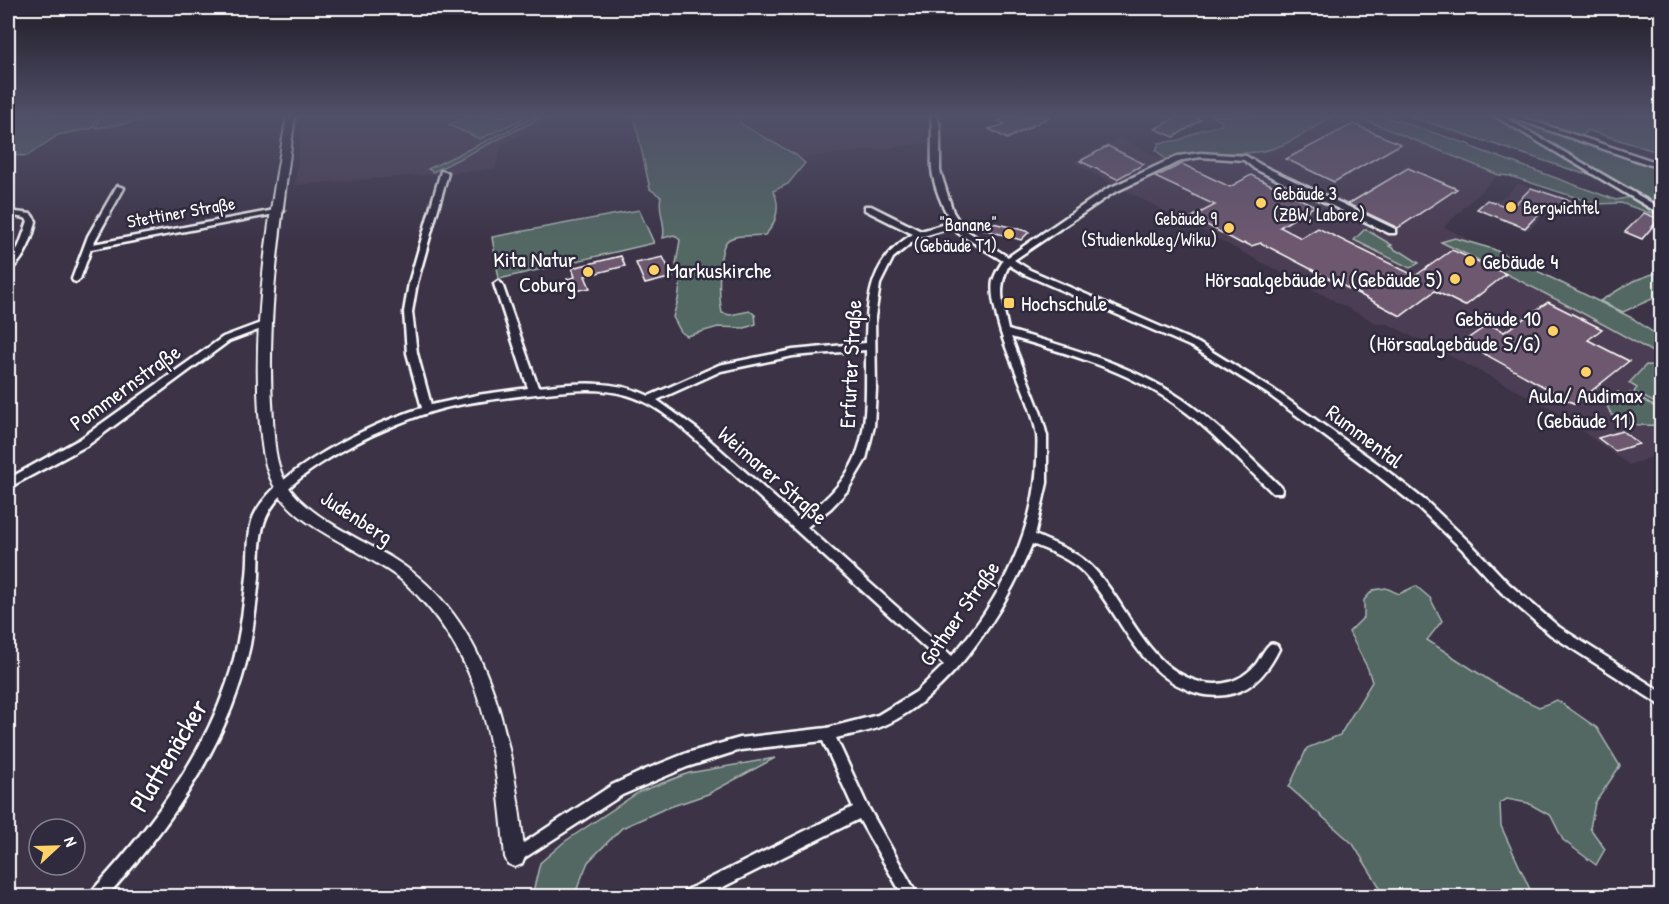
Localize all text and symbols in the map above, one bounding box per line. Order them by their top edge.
place label: Gebäude 3 (ZBW, Labore) [1273,181,1365,227]
street label: Stettiner Straße [125,190,237,234]
place label: Bergwichtel [1523,195,1599,220]
marker: Gebäude 3 (ZBW, Labore) [1254,196,1268,210]
marker: Bergwichtel [1504,200,1518,214]
place label: Gebäude 9 (Studienkolleg/Wiku) [1081,206,1217,252]
place label: "Banane" (Gebäude T1) [914,212,997,258]
marker: Gebäude 9 (Studienkolleg/Wiku) [1222,221,1236,235]
marker: "Banane" (Gebäude T1) [1002,227,1016,241]
place label: Kita Natur Coburg [493,244,577,299]
place label: Gebäude 4 [1482,246,1558,276]
marker: Gebäude 4 [1463,254,1477,268]
place label: Markuskirche [666,255,772,285]
marker: Markuskirche [647,263,661,277]
place label: Hörsaalgebäude W (Gebäude 5) [1205,264,1443,294]
marker: Kita Natur Coburg [581,265,595,279]
marker: Hörsaalgebäude W (Gebäude 5) [1448,272,1462,286]
place label: Hochschule [1021,288,1108,318]
marker: Hochschule [1002,296,1016,310]
street label: Erfurter Straße [832,299,868,429]
place label: Gebäude 10 (Hörsaalgebäude S/G) [1369,303,1541,358]
marker: Gebäude 10 (Hörsaalgebäude S/G) [1546,324,1560,338]
street label: Pommernstraße [64,337,187,437]
marker: Aula/ Audimax (Gebäude 11) [1579,365,1593,379]
place label: Aula/ Audimax (Gebäude 11) [1529,380,1643,435]
street label: Rummental [1320,397,1410,475]
street label: Weimarer Straße [712,419,835,531]
street label: Judenberg [315,483,399,551]
street label: Gothaer Straße [912,554,1006,672]
street label: Plattenäcker [120,692,216,818]
north arrow [27,817,87,877]
text: N [59,833,83,850]

